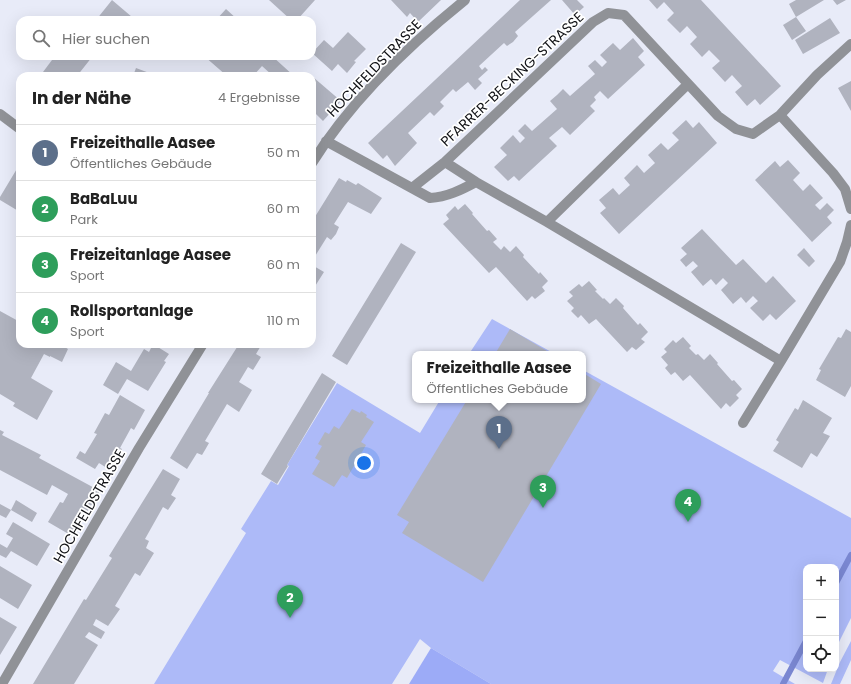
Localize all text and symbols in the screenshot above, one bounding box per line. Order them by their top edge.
street label: PFARRER-BECKING-STRASSE [436,7,588,151]
street label: HOCHFELDSTRASSE [322,15,426,121]
search box [16,16,316,60]
icon: search [30,27,52,49]
text: Hier suchen [62,28,150,49]
text: In der Nähe [32,86,131,110]
text: 4 Ergebnisse [218,88,300,107]
text: Freizeithalle Aasee [70,132,215,153]
text: 1 [43,143,47,162]
text: 50 m [267,143,300,162]
text: Öffentliches Gebäude [70,154,212,173]
text: BaBaLuu [70,188,138,209]
text: 2 [41,199,49,218]
text: 60 m [267,199,300,218]
text: Park [70,210,98,229]
text: Freizeitanlage Aasee [70,244,231,265]
text: 3 [41,255,49,274]
text: 60 m [267,255,300,274]
text: Sport [70,266,104,285]
text: Rollsportanlage [70,300,193,321]
text: 4 [41,311,49,330]
text: 110 m [267,311,300,330]
text: Sport [70,322,104,341]
popup [412,351,586,403]
text: Freizeithalle Aasee [426,357,572,378]
text: Öffentliches Gebäude [426,379,568,398]
pin: 1 [486,416,512,449]
street label: HOCHFELDSTRASSE [48,445,130,567]
your location [354,453,374,473]
pin: 3 [530,475,556,508]
pin: 4 [675,489,701,522]
map controls [803,564,839,672]
button: + [803,564,839,600]
pin: 2 [277,585,303,618]
button: − [803,600,839,636]
button: locate [803,636,839,672]

